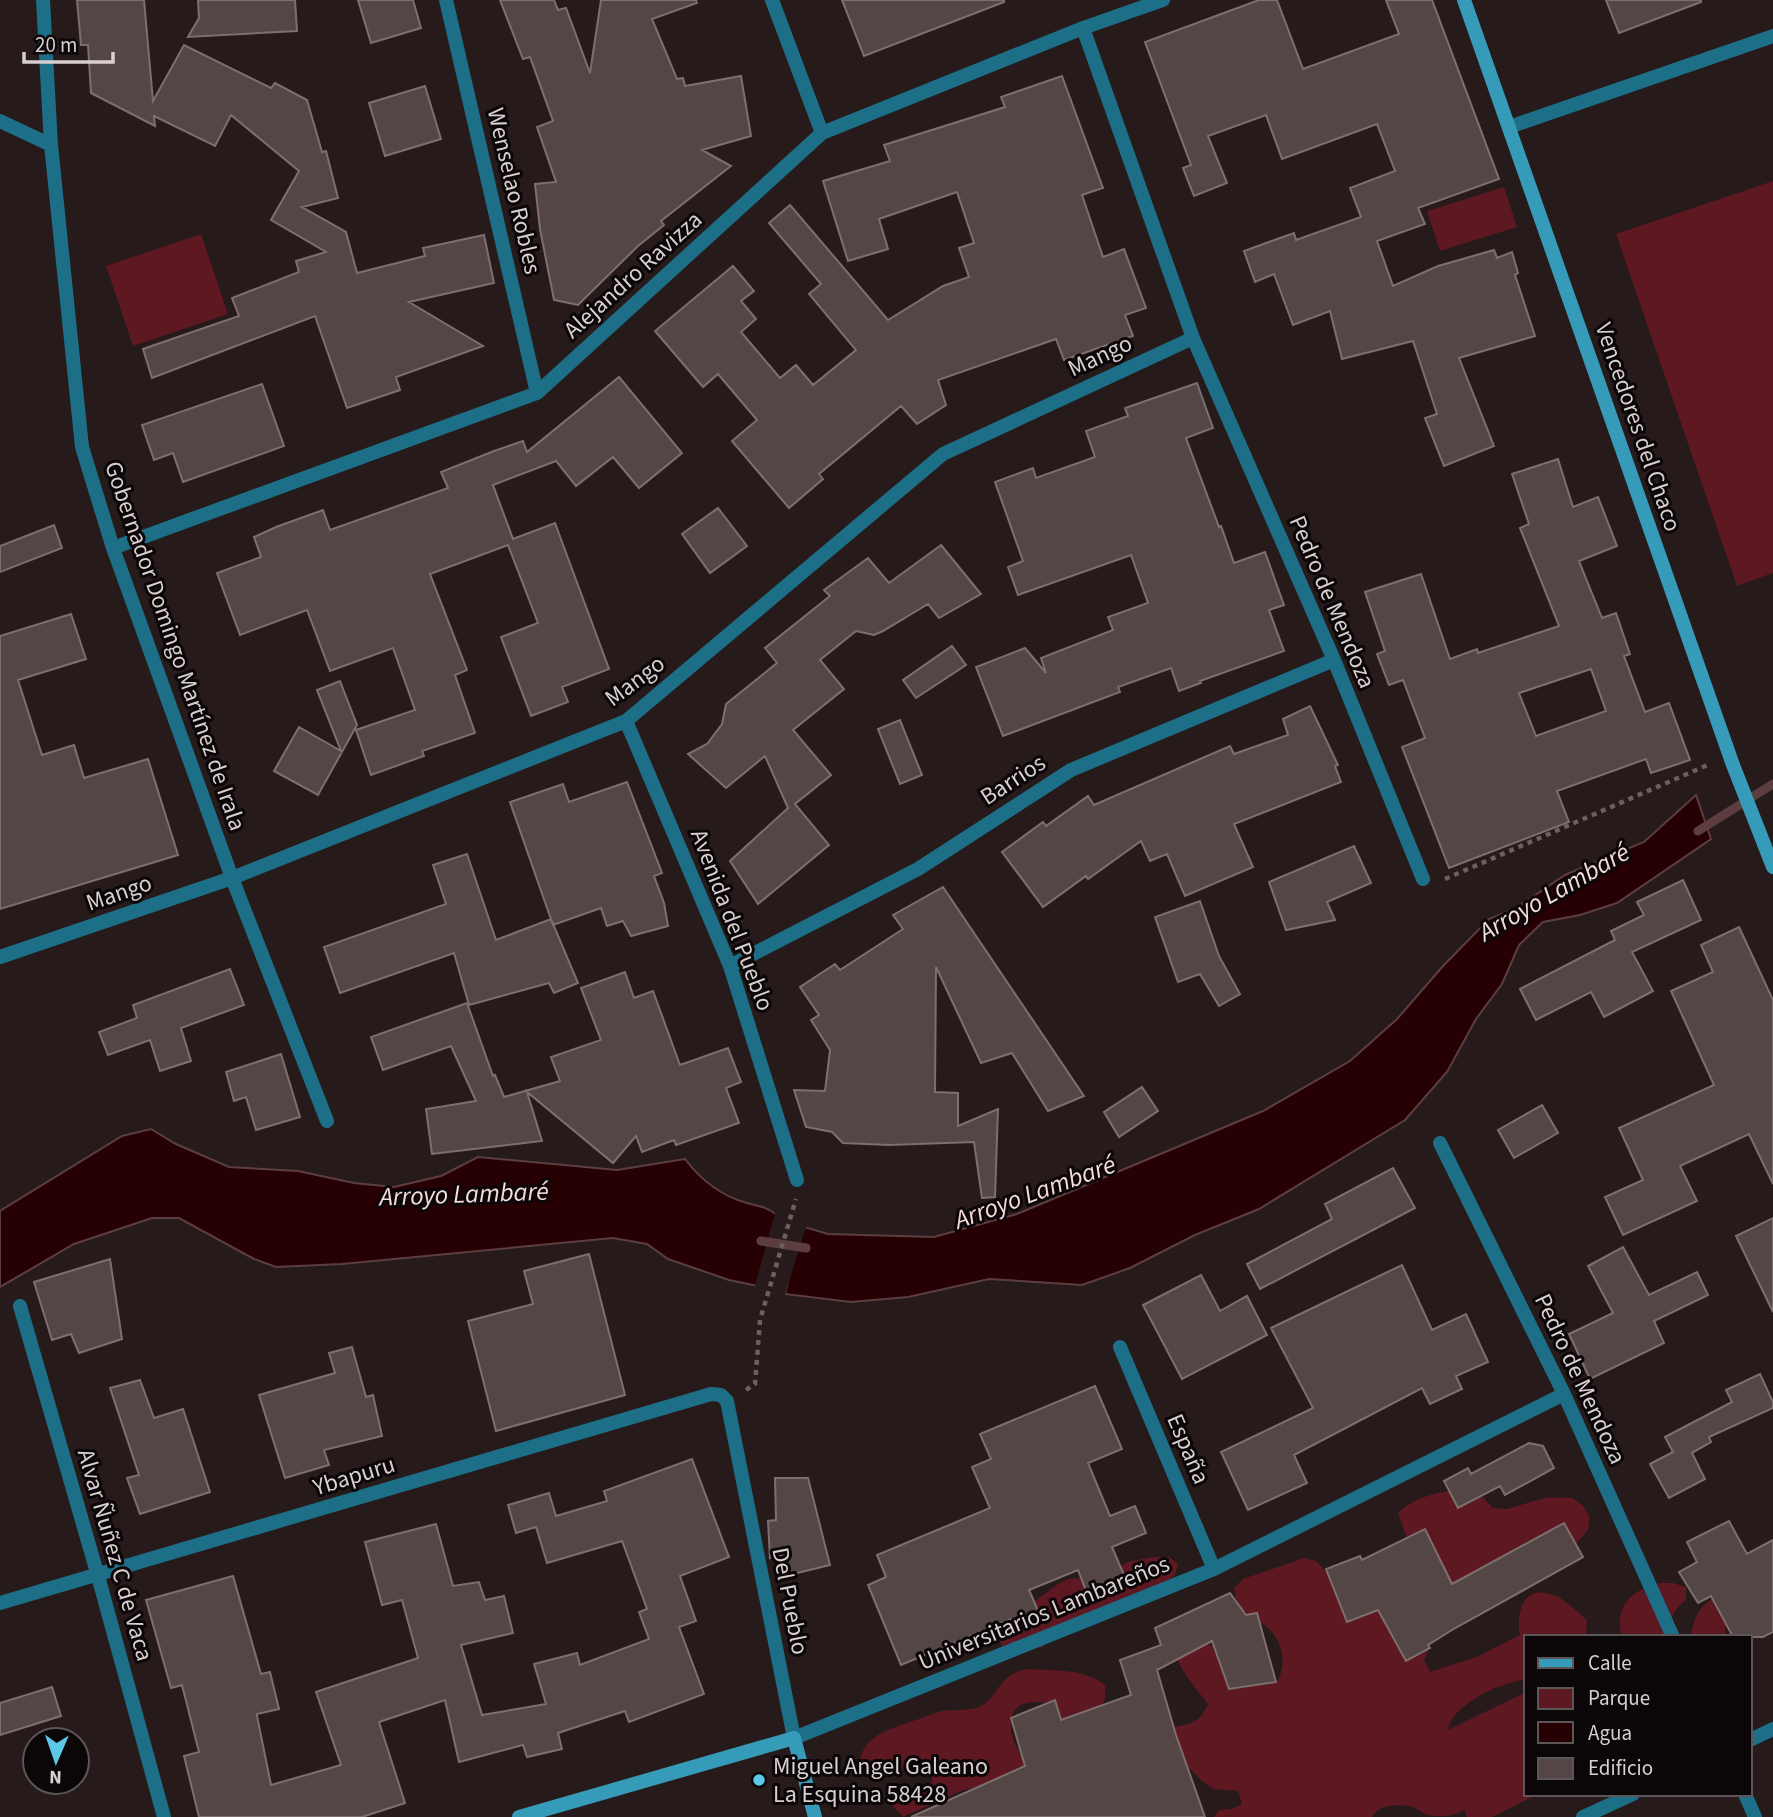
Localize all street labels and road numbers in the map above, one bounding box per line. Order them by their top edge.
street label: Wenselao Robles [478,104,550,278]
street label: Alejandro Ravizza [556,203,710,347]
street label: Vencedores del Chaco [1586,318,1690,536]
street label: Mango [1062,326,1138,386]
street label: Gobernador Domingo Martínez de Irala [95,457,255,835]
street label: Pedro de Mendoza [1280,510,1384,694]
street label: Mango [598,647,672,715]
street label: Barrios [973,746,1053,814]
street label: Avenida del Pueblo [681,824,783,1016]
street label: Mango [81,865,157,921]
street label: Pedro de Mendoza [1525,1288,1635,1470]
street label: España [1158,1409,1218,1489]
street label: Alvar Ñuñez C de Vaca [68,1445,162,1665]
street label: Ybapuru [308,1447,399,1505]
street label: Del Pueblo [762,1544,818,1658]
street label: Universitarios Lambareños [913,1547,1175,1679]

